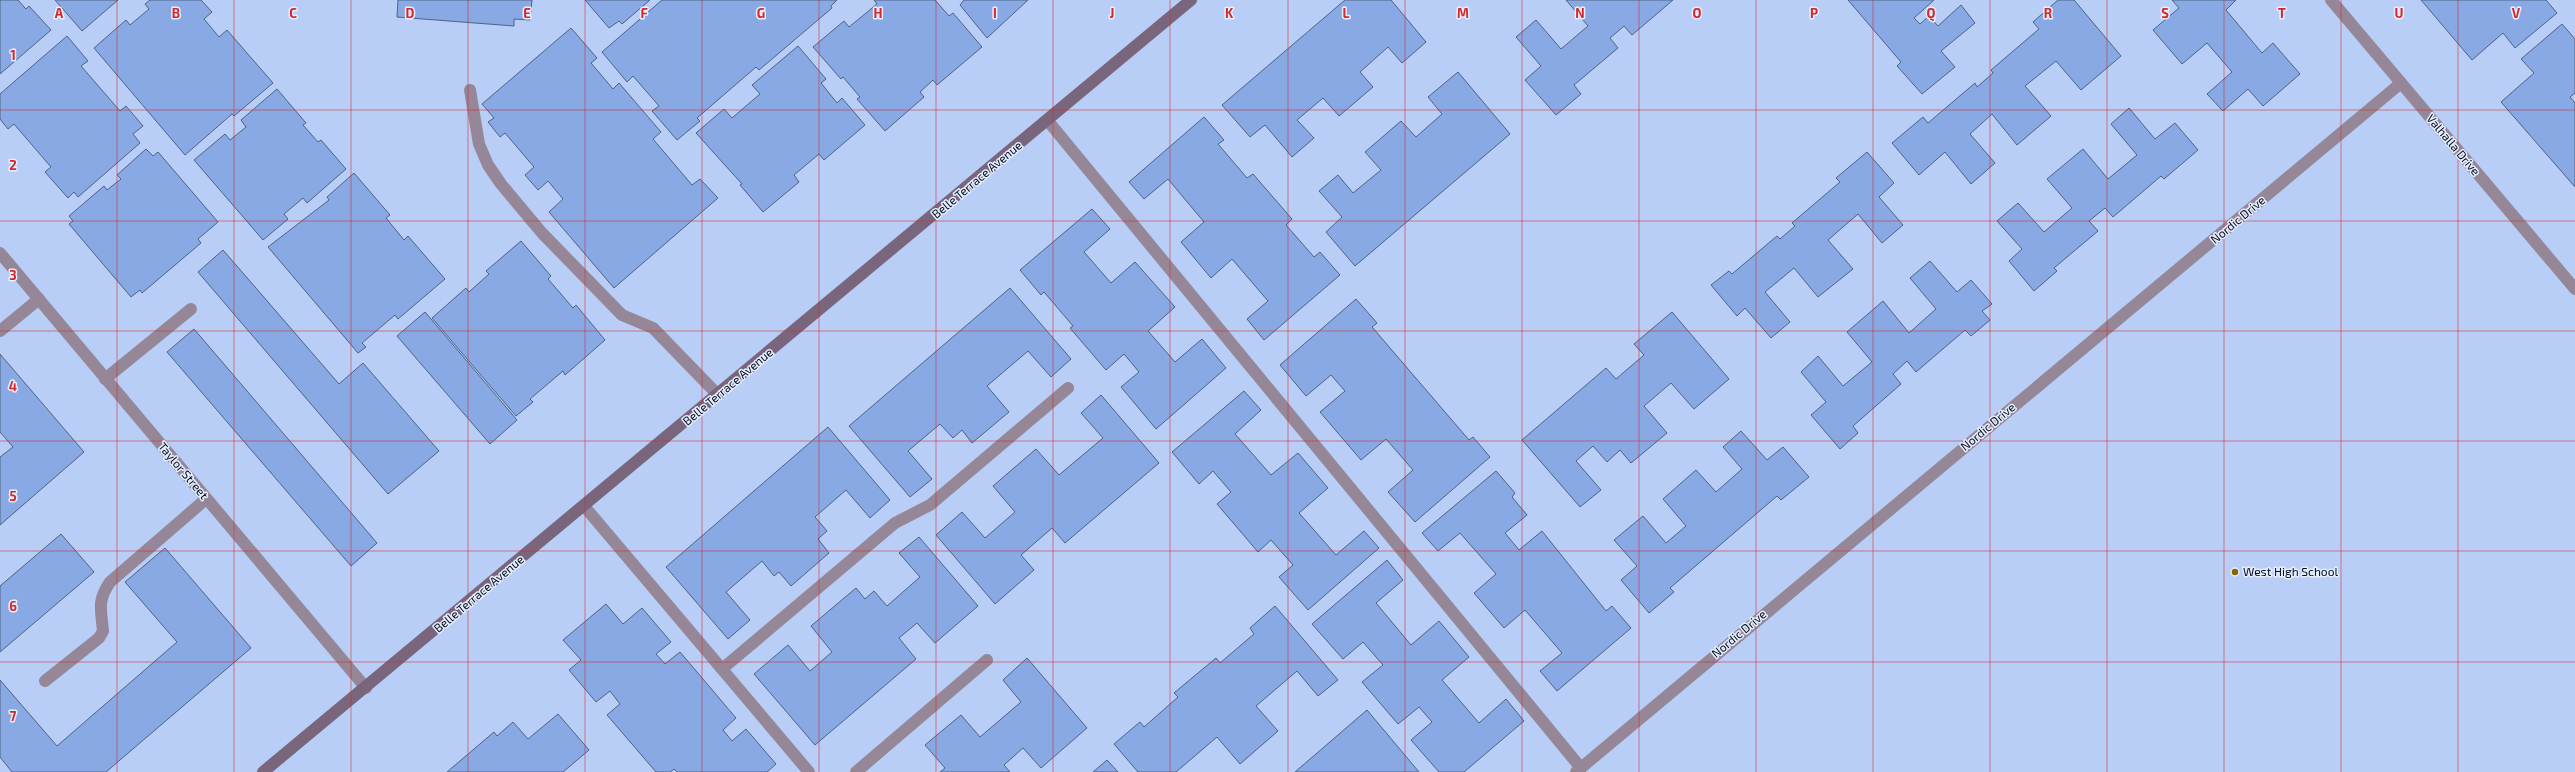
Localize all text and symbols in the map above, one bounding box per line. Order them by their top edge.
text: A [55,5,64,21]
text: B [172,5,180,21]
text: C [289,5,297,21]
text: D [406,5,415,21]
text: E [523,5,531,21]
text: F [640,5,648,21]
text: G [757,5,765,21]
text: H [874,5,883,21]
text: I [993,5,997,21]
text: J [1110,5,1114,21]
text: K [1225,5,1234,21]
text: L [1343,5,1350,21]
text: M [1457,5,1469,21]
text: N [1575,5,1585,21]
text: O [1693,5,1702,21]
text: P [1810,5,1818,21]
text: Q [1927,5,1936,22]
text: R [2044,5,2053,21]
text: S [2161,5,2169,21]
text: T [2278,5,2286,21]
text: U [2395,5,2404,21]
text: V [2512,5,2521,21]
text: 1 [10,47,16,63]
street label: Valhalla Drive [2424,111,2483,178]
street label: Belle Terrace Avenue [929,138,1024,221]
text: 2 [9,157,17,173]
street label: Nordic Drive [2207,192,2267,246]
text: 3 [9,267,17,283]
street label: Belle Terrace Avenue [680,345,775,428]
text: 4 [9,378,17,394]
street label: Nordic Drive [1957,399,2017,453]
street label: Taylor Street [156,439,212,502]
text: 5 [9,488,17,504]
street label: Belle Terrace Avenue [431,552,526,635]
place label: West High School [2243,564,2338,578]
marker: West High School [2230,567,2240,577]
text: 6 [9,598,17,614]
street label: Nordic Drive [1708,606,1768,660]
text: 7 [10,708,17,724]

